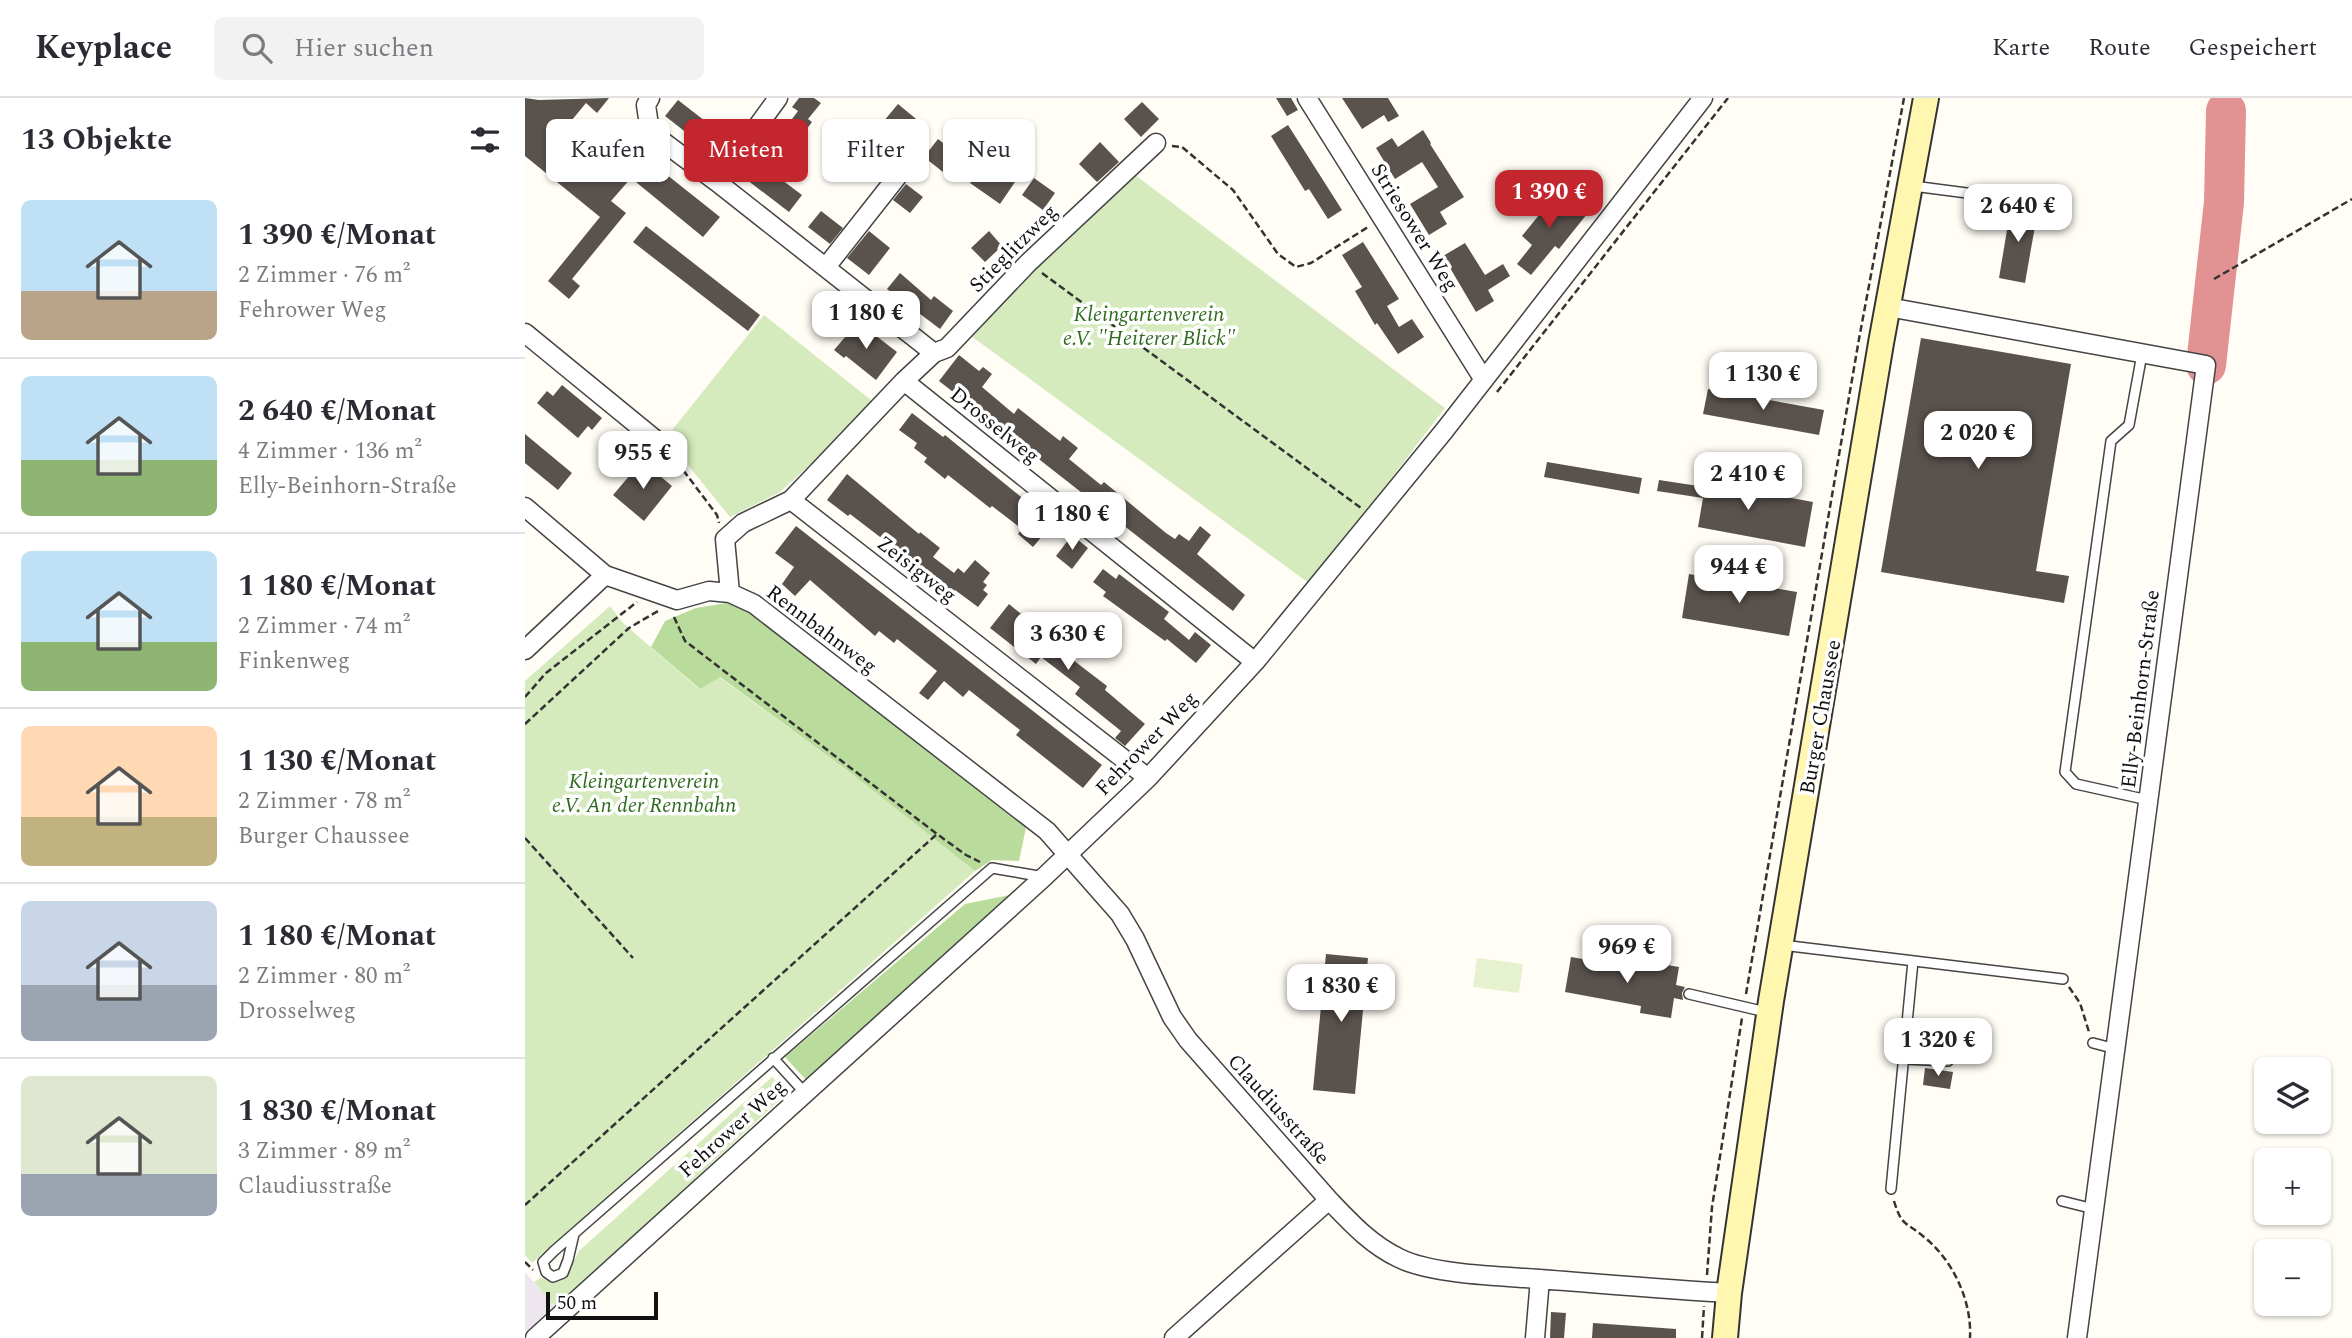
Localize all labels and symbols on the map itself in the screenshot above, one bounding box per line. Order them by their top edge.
street label: Striesower Weg [1362,157,1466,298]
pin: 1 390 € [1484,170,1614,230]
pin: 2 640 € [1953,184,2083,244]
street label: Stieglitzweg [962,197,1066,301]
pin: 1 180 € [801,292,931,351]
park label: Kleingartenverein e.V. "Heiterer Blick" [1063,299,1236,355]
pin: 1 130 € [1698,352,1828,412]
street label: Drosselweg [942,379,1046,472]
pin: 2 020 € [1913,412,2043,471]
pin: 955 € [594,432,692,491]
pin: 2 410 € [1683,452,1813,512]
pin: 1 180 € [1007,492,1137,552]
street label: Zeisigweg [869,528,963,611]
pin: 944 € [1690,546,1788,605]
street label: Rennbahnweg [759,577,884,682]
street label: Elly-Beinhorn-Straße [2113,588,2169,790]
pin: 3 630 € [1003,612,1133,672]
street label: Burger Chaussee [1792,637,1850,797]
street label: Fehrower Weg [1088,684,1205,804]
park label: Kleingartenverein e.V. An der Rennbahn [552,766,736,822]
pin: 969 € [1578,926,1676,985]
pin: 1 830 € [1276,964,1406,1024]
pin: 1 320 € [1873,1018,2003,1078]
street label: Claudiusstraße [1219,1047,1337,1173]
street label: Fehrower Weg [672,1071,794,1186]
scale bar [546,1289,658,1321]

